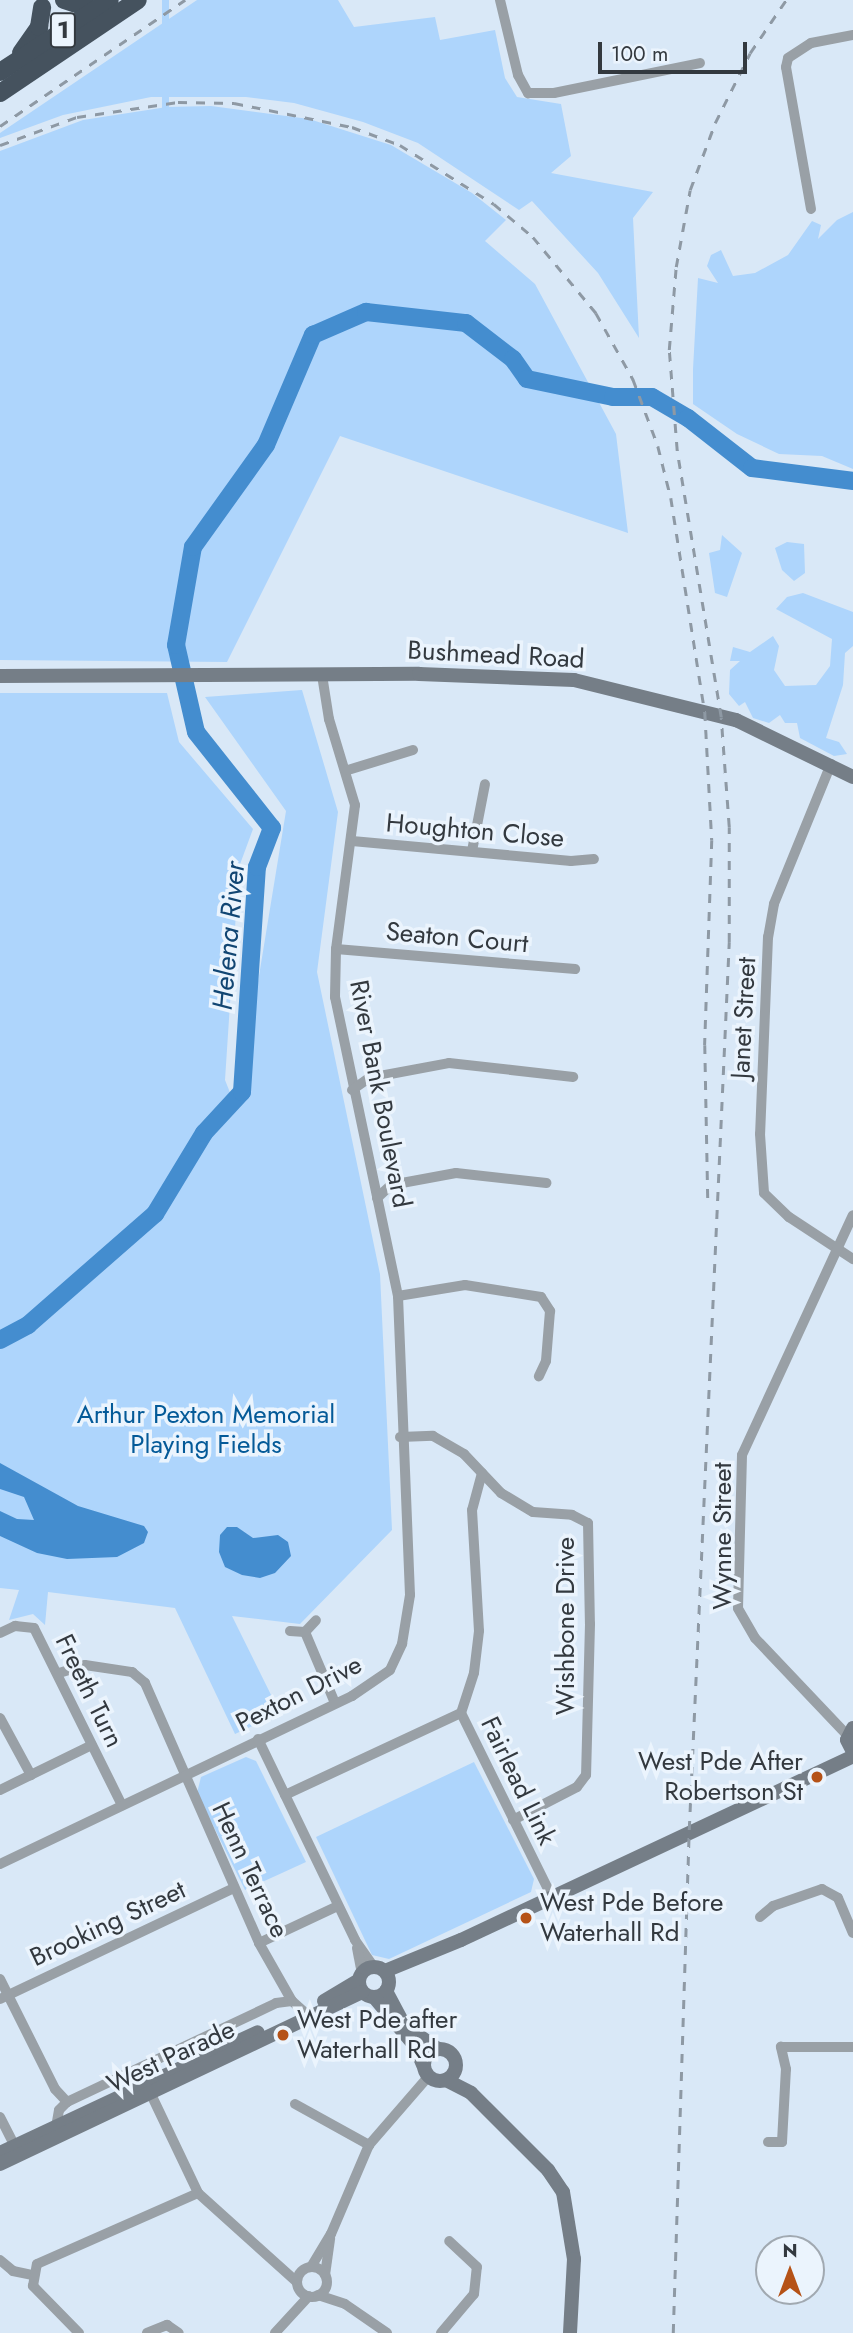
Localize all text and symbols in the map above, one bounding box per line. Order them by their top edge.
road number: 1 [49,10,77,50]
scale bar [601,28,750,72]
text: 100 m [611,39,668,69]
street label: Bushmead Road [407,635,585,675]
street label: Houghton Close [385,808,565,854]
water label: Helena River [206,860,252,1012]
street label: Seaton Court [384,916,530,960]
street label: Janet Street [725,956,763,1080]
street label: River Bank Boulevard [343,977,417,1211]
park label: Arthur Pexton Memorial Playing Fields [77,1399,335,1460]
street label: Wynne Street [707,1462,739,1610]
street label: Wishbone Drive [550,1537,582,1715]
street label: Freeth Turn [48,1629,130,1753]
street label: Pexton Drive [231,1649,367,1739]
street label: Fairlead Link [474,1712,562,1850]
place label: West Pde After Robertson St [638,1746,803,1808]
marker: West Pde After Robertson St [809,1769,825,1785]
street label: Henn Terrace [205,1797,295,1943]
street label: Brooking Street [25,1874,191,1974]
place label: West Pde Before Waterhall Rd [540,1887,723,1948]
marker: West Pde Before Waterhall Rd [518,1910,534,1926]
place label: West Pde after Waterhall Rd [297,2004,457,2066]
street label: West Parade [102,2014,240,2100]
marker: West Pde after Waterhall Rd [275,2027,291,2043]
north arrow [755,2235,825,2305]
text: N [782,2237,798,2264]

